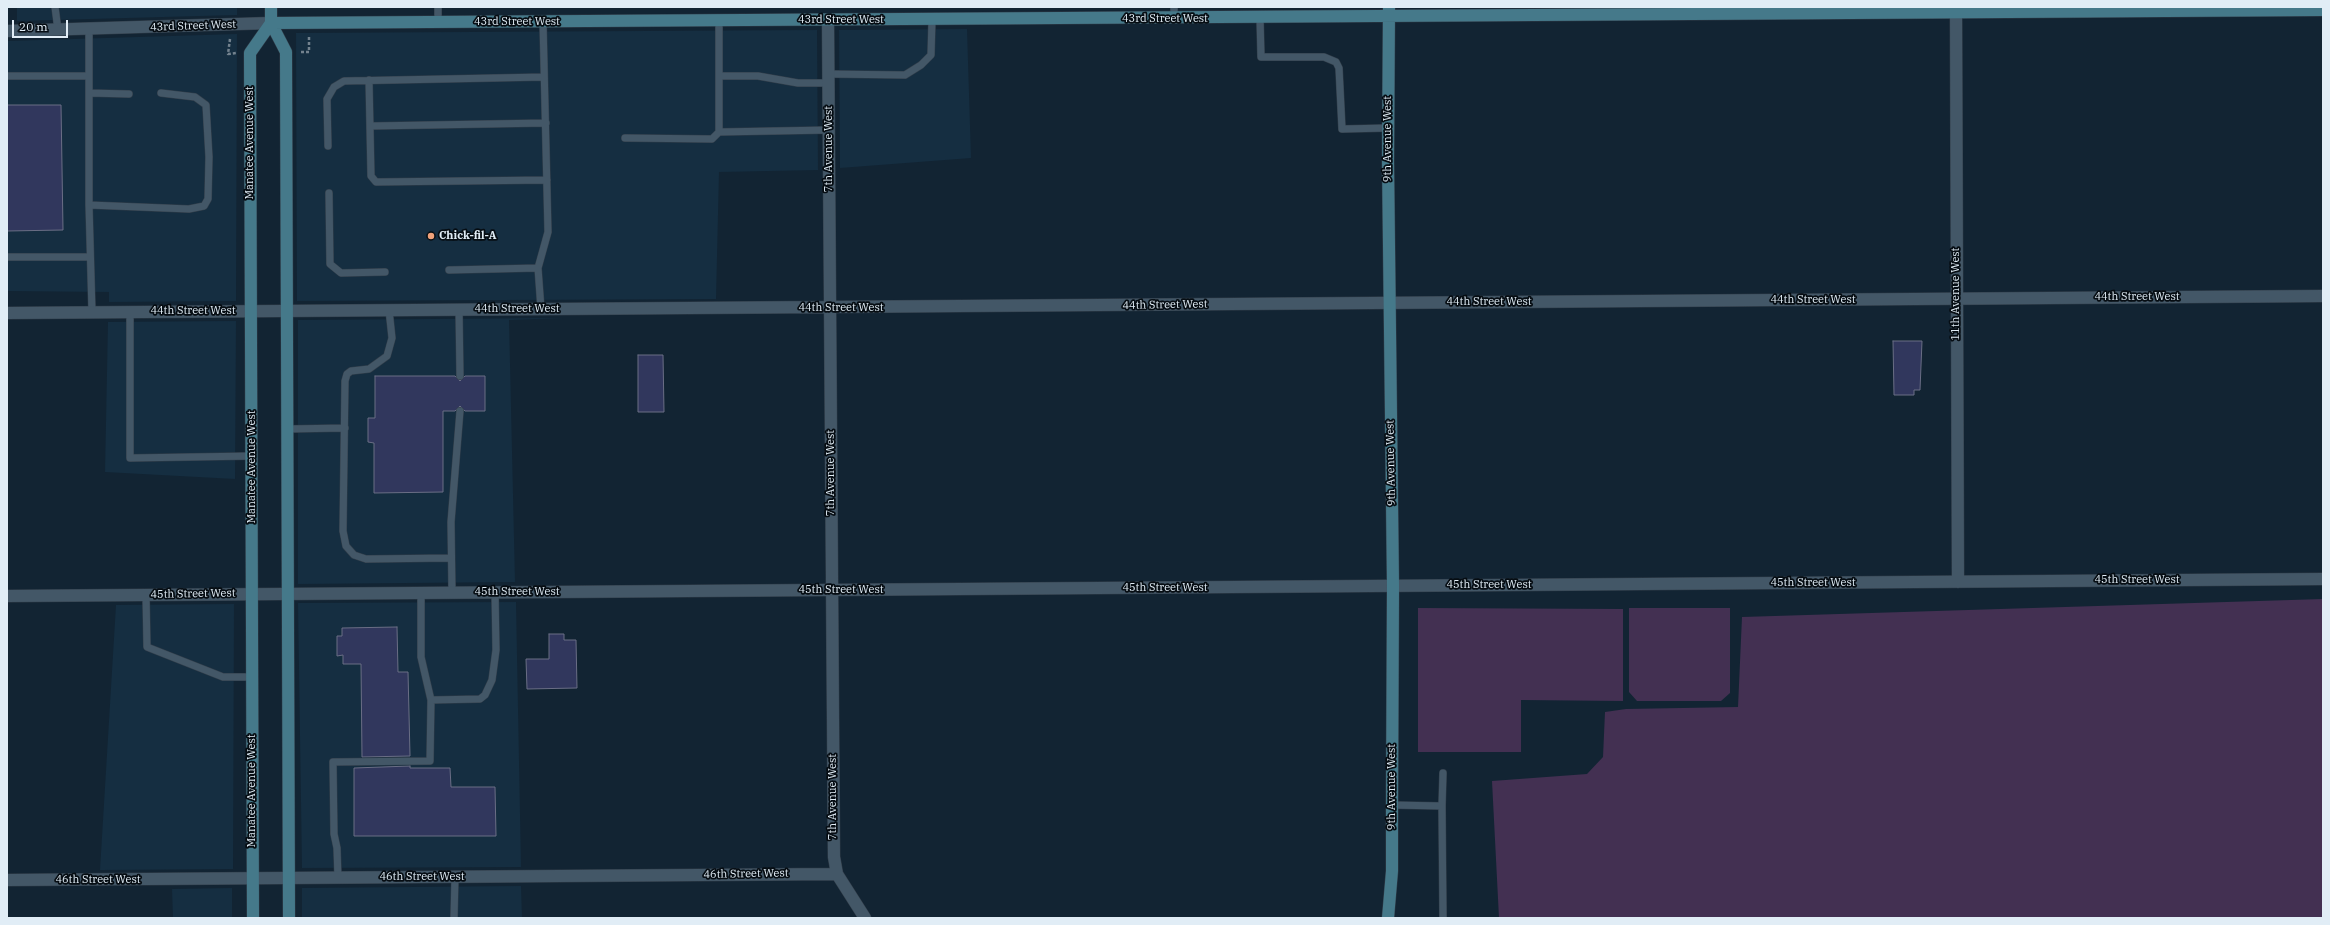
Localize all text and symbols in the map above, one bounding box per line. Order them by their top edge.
scale bar [14,12,70,38]
street label: 43rd Street West [1122,12,1208,26]
street label: 43rd Street West [798,13,884,27]
street label: 43rd Street West [474,15,560,29]
street label: 43rd Street West [150,18,236,34]
text: 20 m [19,19,48,34]
street label: Manatee Avenue West [243,86,257,200]
street label: 9th Avenue West [1381,96,1395,182]
street label: 7th Avenue West [822,106,836,192]
place label: Chick-fil-A [439,229,496,243]
marker: Chick-fil-A [426,231,436,241]
street label: 11th Avenue West [1949,248,1963,340]
street label: 44th Street West [2094,290,2180,304]
street label: 44th Street West [1770,293,1856,307]
street label: 44th Street West [1446,295,1532,309]
street label: 44th Street West [1122,298,1208,312]
street label: 44th Street West [798,301,884,315]
street label: 44th Street West [474,302,560,316]
street label: 44th Street West [150,304,236,318]
street label: Manatee Avenue West [245,410,259,524]
street label: 9th Avenue West [1384,420,1398,506]
street label: 7th Avenue West [824,430,838,516]
street label: 45th Street West [2094,573,2180,587]
street label: 45th Street West [1770,576,1856,590]
street label: 45th Street West [1446,578,1532,592]
street label: 45th Street West [1122,581,1208,595]
street label: 45th Street West [798,583,884,597]
street label: 45th Street West [474,585,560,599]
street label: 45th Street West [150,587,236,601]
street label: Manatee Avenue West [245,734,259,848]
street label: 9th Avenue West [1385,744,1399,830]
street label: 7th Avenue West [826,754,840,840]
street label: 46th Street West [703,867,789,881]
street label: 46th Street West [379,870,465,884]
street label: 46th Street West [55,873,141,887]

